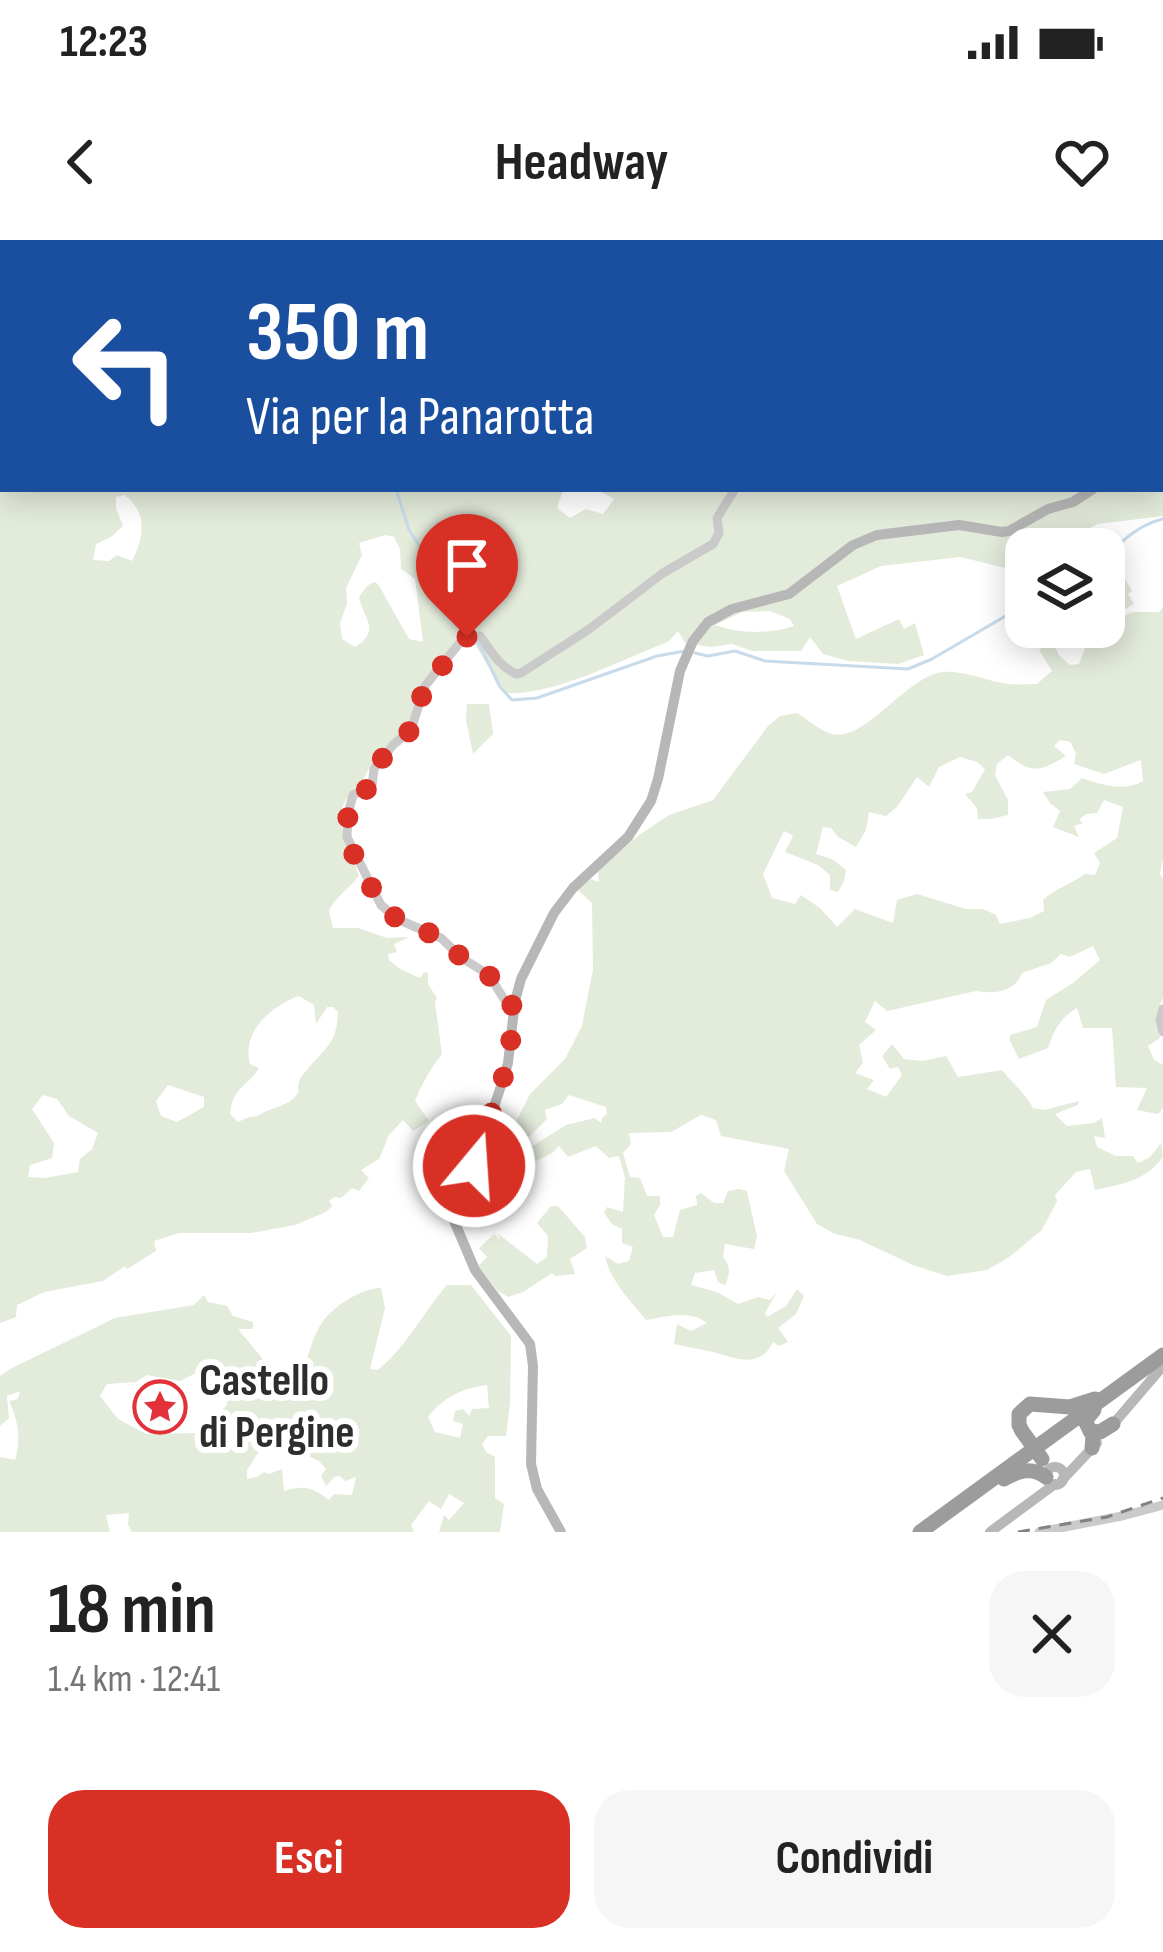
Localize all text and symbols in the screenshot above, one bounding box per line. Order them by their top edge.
text: 12:23 [60,15,148,70]
icon: back [48,129,114,195]
icon: heart [1049,129,1115,195]
text: Headway [495,130,668,195]
text: 350 m [246,283,429,384]
icon: left [48,288,204,444]
text: Via per la Panarotta [246,385,595,450]
pin [416,514,518,637]
map controls [1005,528,1125,648]
button: layers [1005,528,1125,648]
icon: arrive [434,532,500,598]
position arrow [411,1103,537,1229]
place label: Castello di Pergine [199,1354,355,1461]
place icon: Castello di Pergine [132,1379,188,1435]
text: 18 min [48,1567,216,1654]
button: close [989,1571,1115,1697]
text: 1.4 km · 12:41 [48,1656,220,1703]
button: Esci [48,1790,570,1928]
button: Condividi [594,1790,1115,1928]

